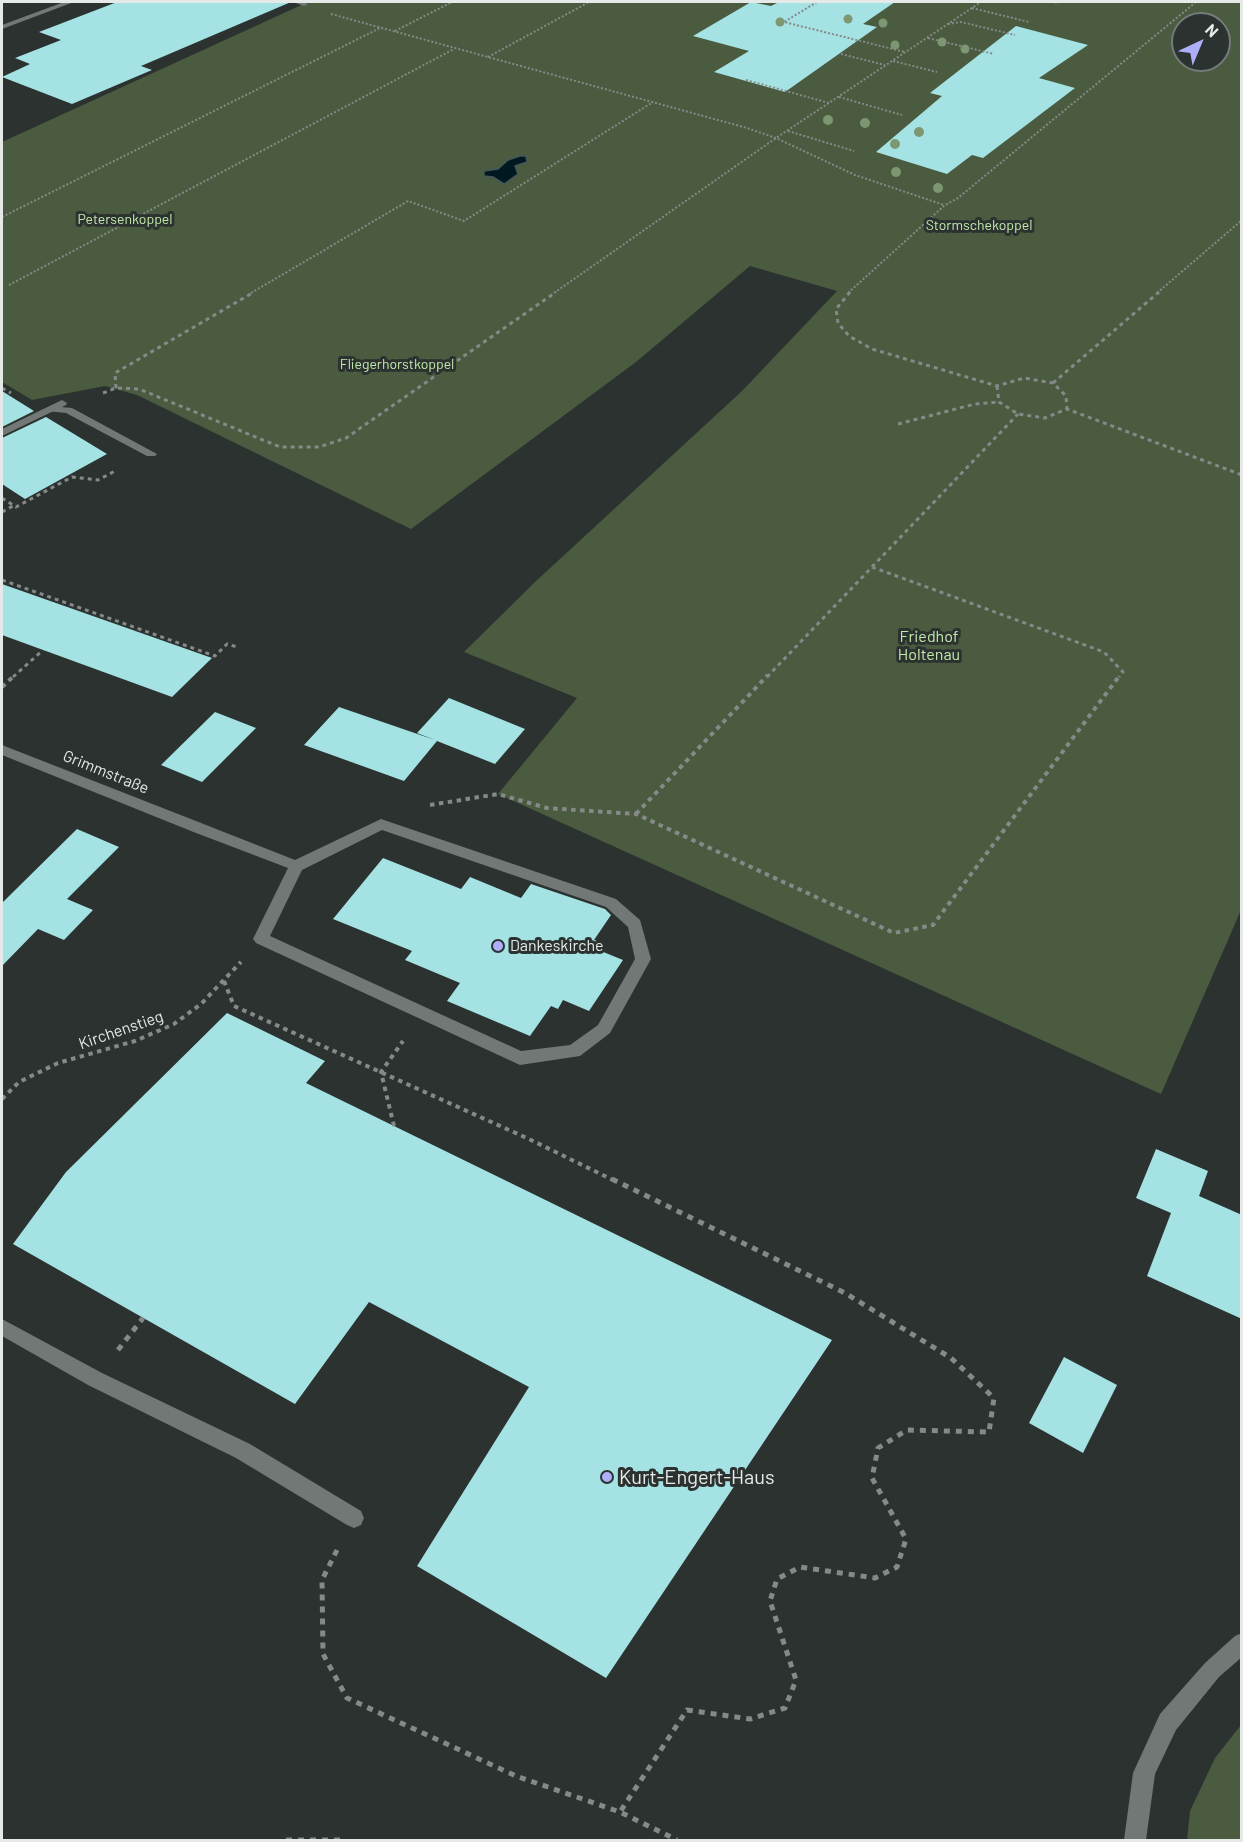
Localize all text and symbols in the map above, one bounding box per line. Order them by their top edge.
north arrow [1171,12,1231,72]
text: N [1202,20,1223,41]
park label: Petersenkoppel [78,211,172,227]
park label: Stormschekoppel [926,217,1032,233]
park label: Fliegerhorstkoppel [340,356,454,372]
park label: Friedhof Holtenau [898,627,960,665]
street label: Grimmstraße [60,746,152,798]
place label: Dankeskirche [510,936,604,956]
marker: Dankeskirche [491,939,505,953]
street label: Kirchenstieg [76,1007,166,1053]
place label: Kurt-Engert-Haus [619,1465,775,1489]
marker: Kurt-Engert-Haus [600,1470,614,1484]

